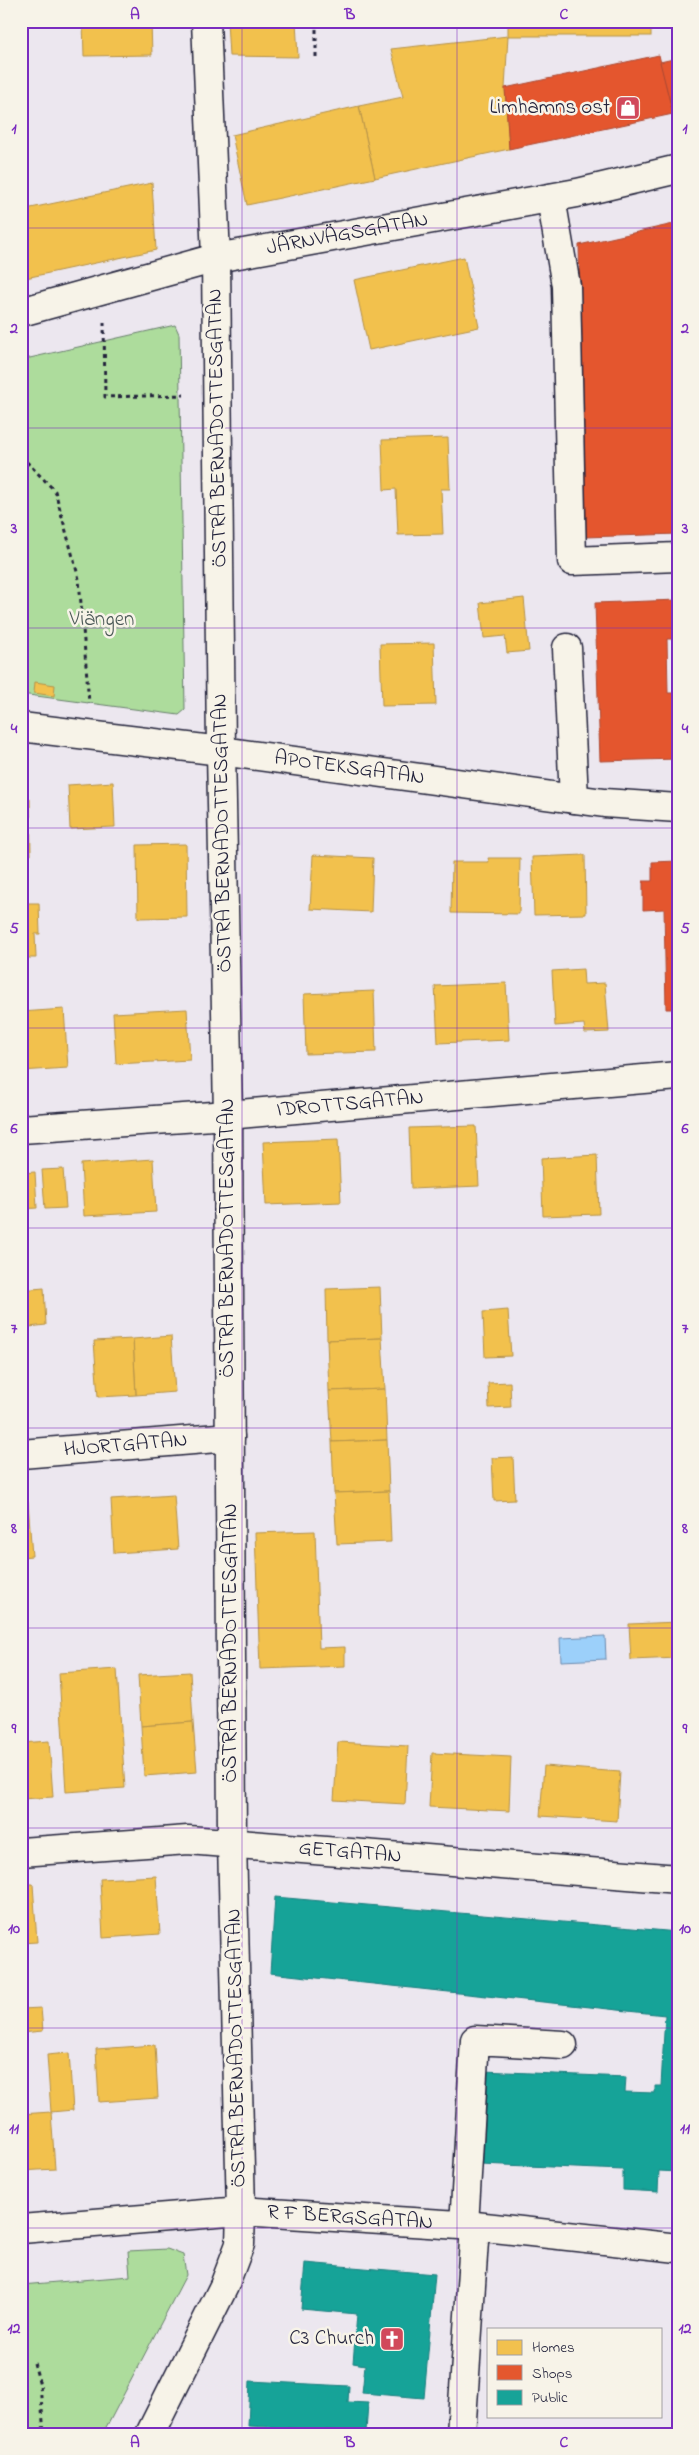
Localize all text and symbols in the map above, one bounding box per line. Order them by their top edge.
text: A [130,3,140,27]
text: B [344,3,356,27]
text: C [560,3,569,27]
place label: Limhamns ost [490,93,610,123]
shop icon: Limhamns ost [615,95,641,121]
text: 1 [11,117,17,141]
text: 1 [682,117,688,141]
street label: JÄRNVÄGSGATAN [264,205,431,264]
street label: ÖSTRA BERNADOTTESGATAN [201,288,235,568]
text: 2 [9,317,18,341]
text: 2 [680,317,689,341]
text: 3 [10,517,18,541]
text: 3 [681,517,689,541]
park label: Viängen [69,605,134,637]
street label: ÖSTRA BERNADOTTESGATAN [206,693,240,973]
text: 4 [10,717,18,741]
text: 4 [681,717,689,741]
street label: APOTEKSGATAN [272,743,426,793]
text: 5 [9,917,19,941]
text: 5 [680,917,690,941]
street label: IDROTTSGATAN [275,1083,425,1126]
street label: ÖSTRA BERNADOTTESGATAN [213,1098,243,1378]
text: 6 [9,1117,18,1141]
text: 6 [680,1117,689,1141]
text: 7 [11,1317,18,1341]
text: 7 [682,1317,689,1341]
street label: HJORTGATAN [63,1426,189,1465]
street label: ÖSTRA BERNADOTTESGATAN [216,1503,246,1783]
text: 8 [10,1517,17,1541]
text: 8 [681,1517,688,1541]
text: 9 [11,1717,17,1741]
text: 9 [682,1717,688,1741]
street label: GETGATAN [297,1834,403,1872]
street label: ÖSTRA BERNADOTTESGATAN [220,1908,254,2188]
text: 10 [8,1917,20,1941]
text: 10 [679,1917,691,1941]
text: 11 [9,2117,20,2141]
text: 11 [680,2117,691,2141]
street label: R F BERGSGATAN [266,2198,434,2238]
text: 12 [7,2317,21,2341]
text: 12 [678,2317,692,2341]
place label: C3 Church [289,2324,374,2354]
church icon: C3 Church [379,2326,405,2352]
legend [487,2328,662,2418]
text: Homes [532,2337,575,2359]
text: Shops [532,2363,572,2385]
text: Public [532,2387,568,2409]
text: A [130,2431,140,2455]
text: B [344,2431,356,2455]
text: C [560,2431,569,2455]

